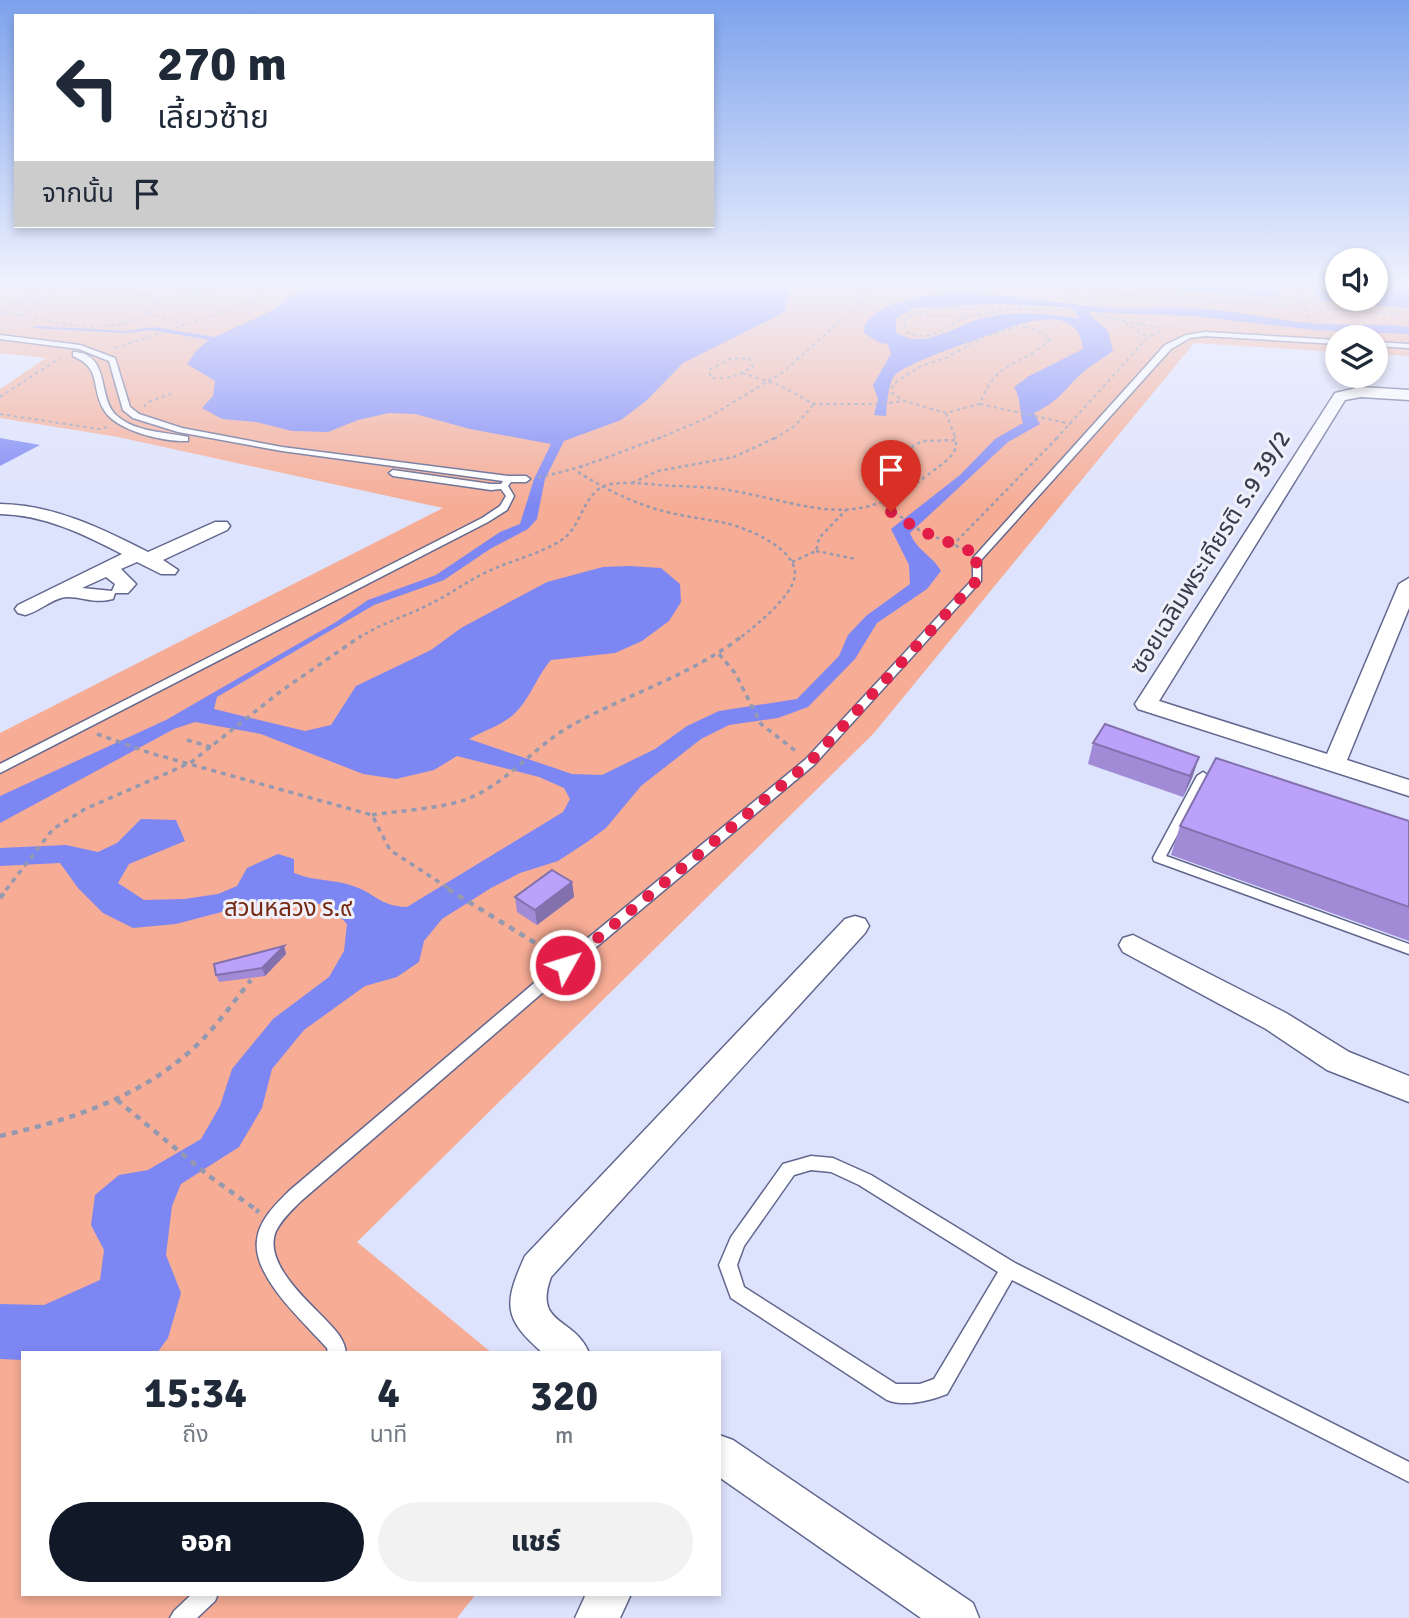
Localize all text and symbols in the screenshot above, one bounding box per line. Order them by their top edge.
text: 270 m [157,34,287,94]
icon: left [42,42,133,133]
text: เลี้ยวซ้าย [157,98,269,137]
icon: arrive [128,175,166,213]
text: จากนั้น [42,178,114,210]
map controls [1325,248,1388,388]
button: sound [1325,248,1388,311]
button: layers [1325,325,1388,388]
street label: ซอยเฉลิมพระเกียรติ ร.9 39/2 [1123,425,1297,679]
pin [861,440,921,512]
icon: arrive [872,451,910,489]
park label: สวนหลวง ร.๙ [224,893,352,923]
position arrow [528,928,602,1002]
text: 15:34 [144,1368,247,1419]
text: 4 [377,1368,400,1419]
text: 320 [530,1371,598,1422]
text: ถึง [182,1420,208,1449]
text: นาที [370,1420,407,1449]
text: m [555,1421,573,1450]
button: ออก [49,1502,364,1582]
button: แชร์ [378,1502,693,1582]

